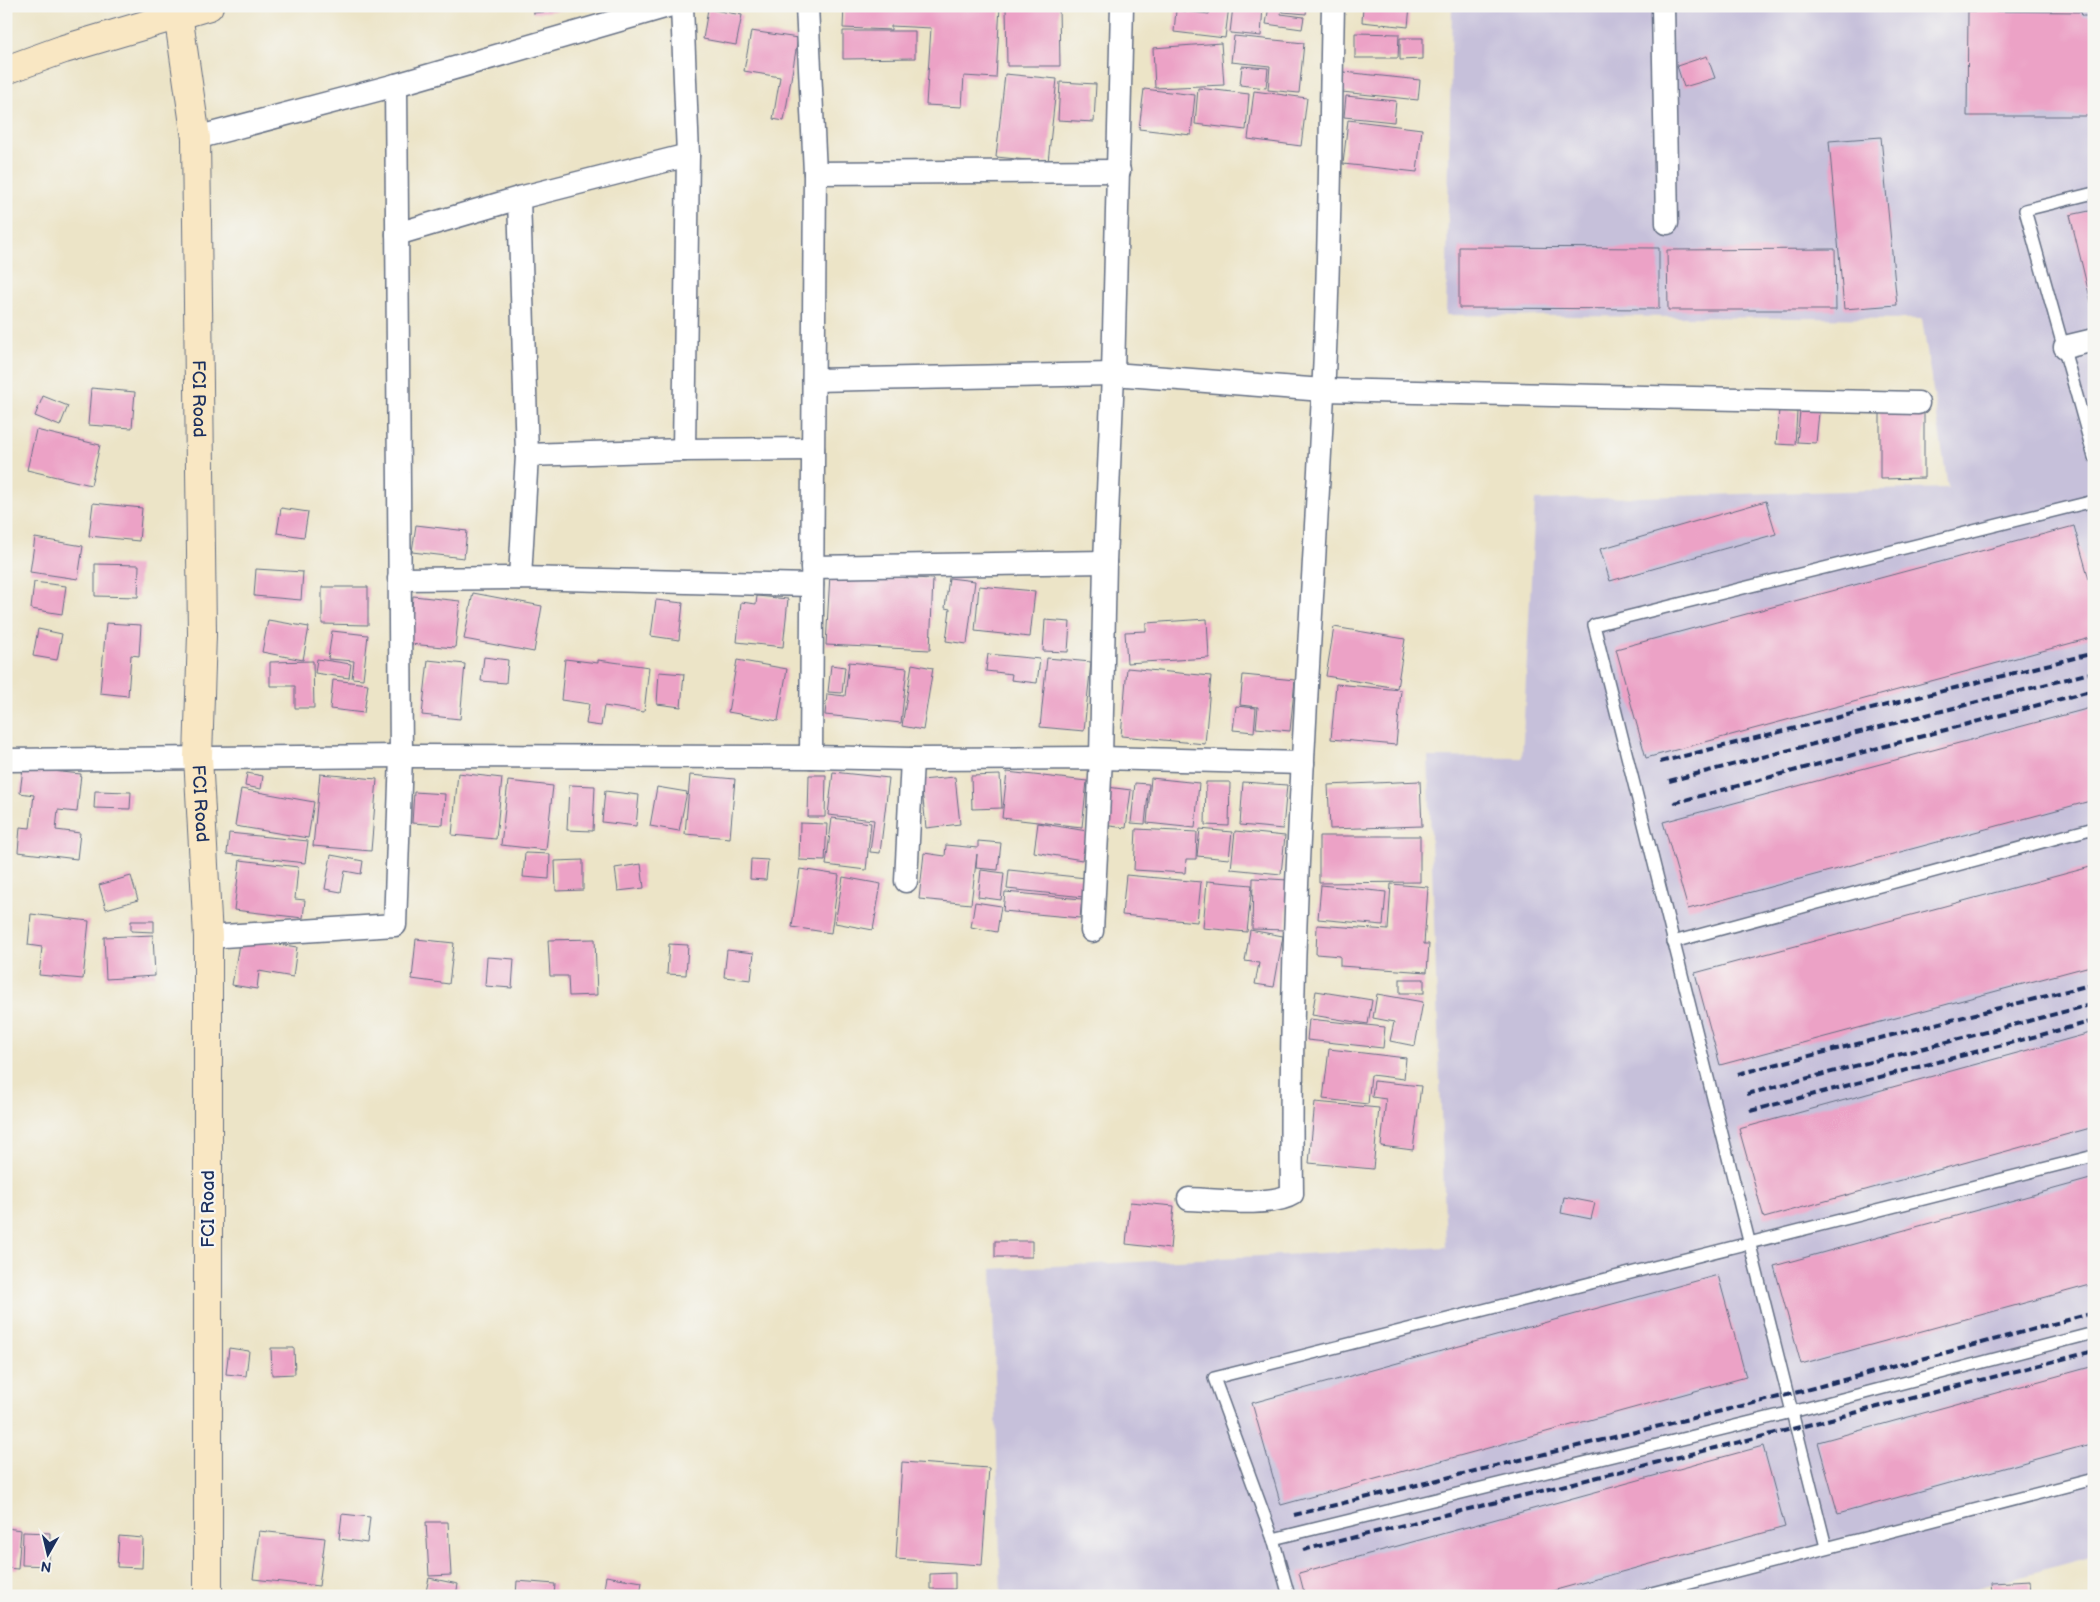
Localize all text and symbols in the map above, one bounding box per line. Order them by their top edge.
street label: FCI Road [188,360,210,438]
street label: FCI Road [188,764,213,843]
street label: FCI Road [198,1170,219,1248]
north arrow [22,1530,72,1580]
text: N [40,1557,53,1576]

